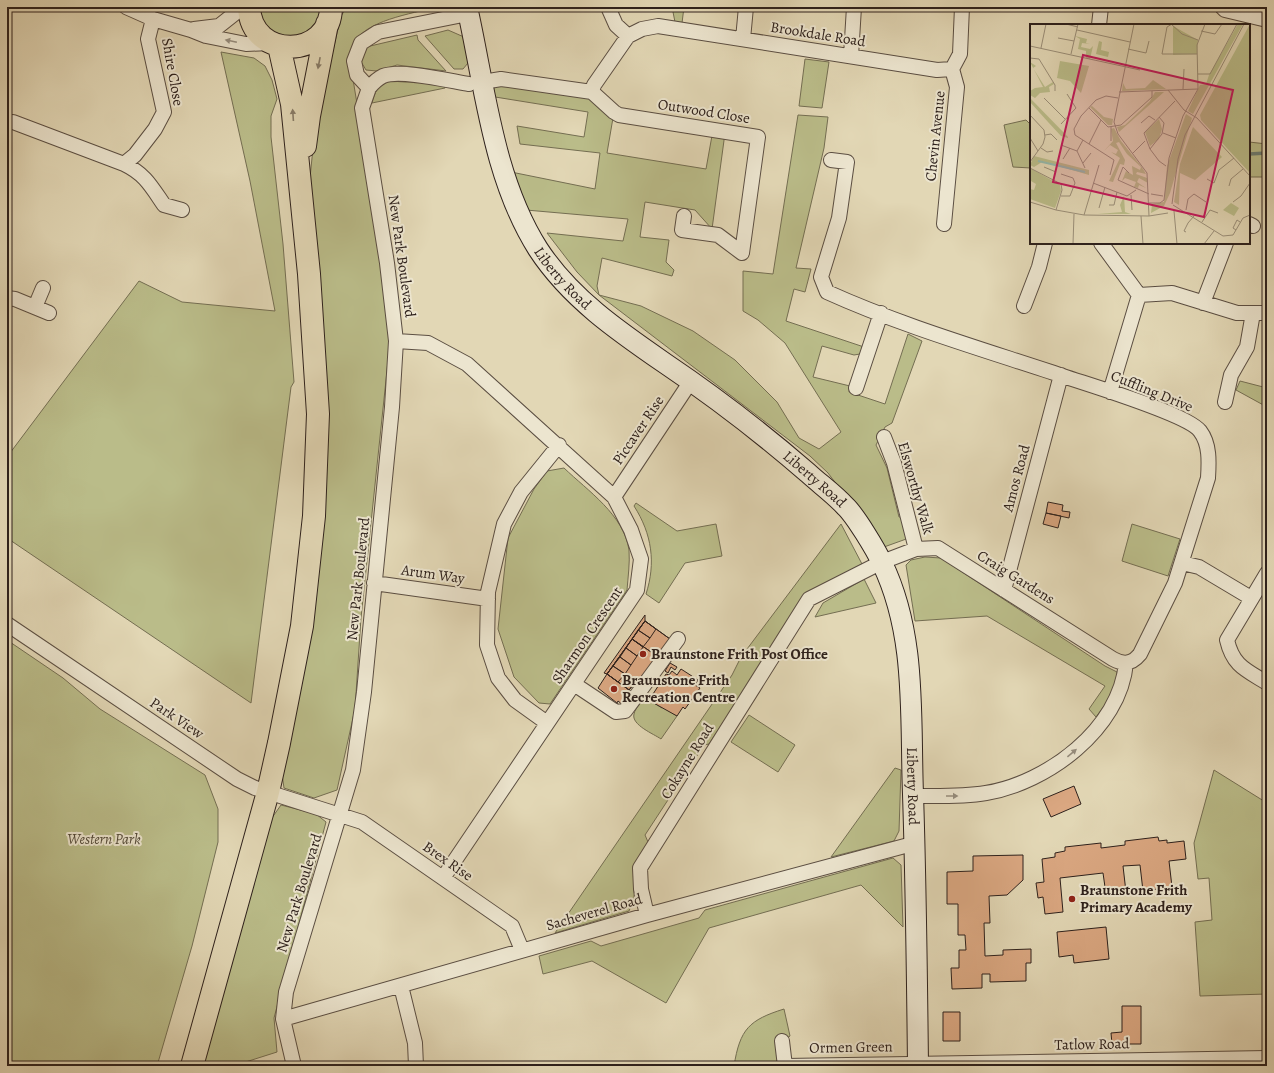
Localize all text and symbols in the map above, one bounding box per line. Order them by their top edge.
street label: Brookdale Road [769,17,868,52]
inset map [1030,24,1250,244]
street label: Shire Close [157,36,189,108]
one-way arrow [225,38,238,44]
one-way arrow [316,57,322,69]
street label: Chevin Avenue [920,89,950,182]
street label: Outwood Close [657,94,752,128]
one-way arrow [290,109,297,121]
street label: New Park Boulevard [383,193,421,320]
street label: Liberty Road [529,243,596,315]
street label: Cuffling Drive [1108,365,1196,417]
street label: Piccaver Rise [608,391,669,468]
street label: Elsworthy Walk [893,439,939,537]
street label: Amos Road [997,441,1035,515]
street label: Liberty Road [779,446,852,512]
street label: New Park Boulevard [342,516,375,642]
street label: Craig Gardens [973,545,1059,609]
street label: Arum Way [399,560,466,588]
street label: Sharmon Crescent [547,582,627,687]
place label: Braunstone Frith Post Office [651,644,828,664]
marker: Braunstone Frith Post Office [638,649,648,659]
place label: Braunstone Frith Recreation Centre [622,670,735,707]
marker: Braunstone Frith Recreation Centre [609,684,619,694]
street label: Park View [146,693,208,744]
street label: Cokayne Road [656,718,719,803]
street label: Liberty Road [902,747,924,826]
one-way arrow [1066,749,1077,758]
one-way arrow [946,793,959,799]
park label: Western Park [67,829,141,849]
street label: New Park Boulevard [271,830,327,955]
street label: Brex Rise [419,836,477,886]
place label: Braunstone Frith Primary Academy [1080,880,1193,917]
street label: Sacheverel Road [544,888,645,935]
marker: Braunstone Frith Primary Academy [1067,894,1077,904]
street label: Tatlow Road [1054,1033,1131,1055]
street label: Ormen Green [809,1036,893,1058]

